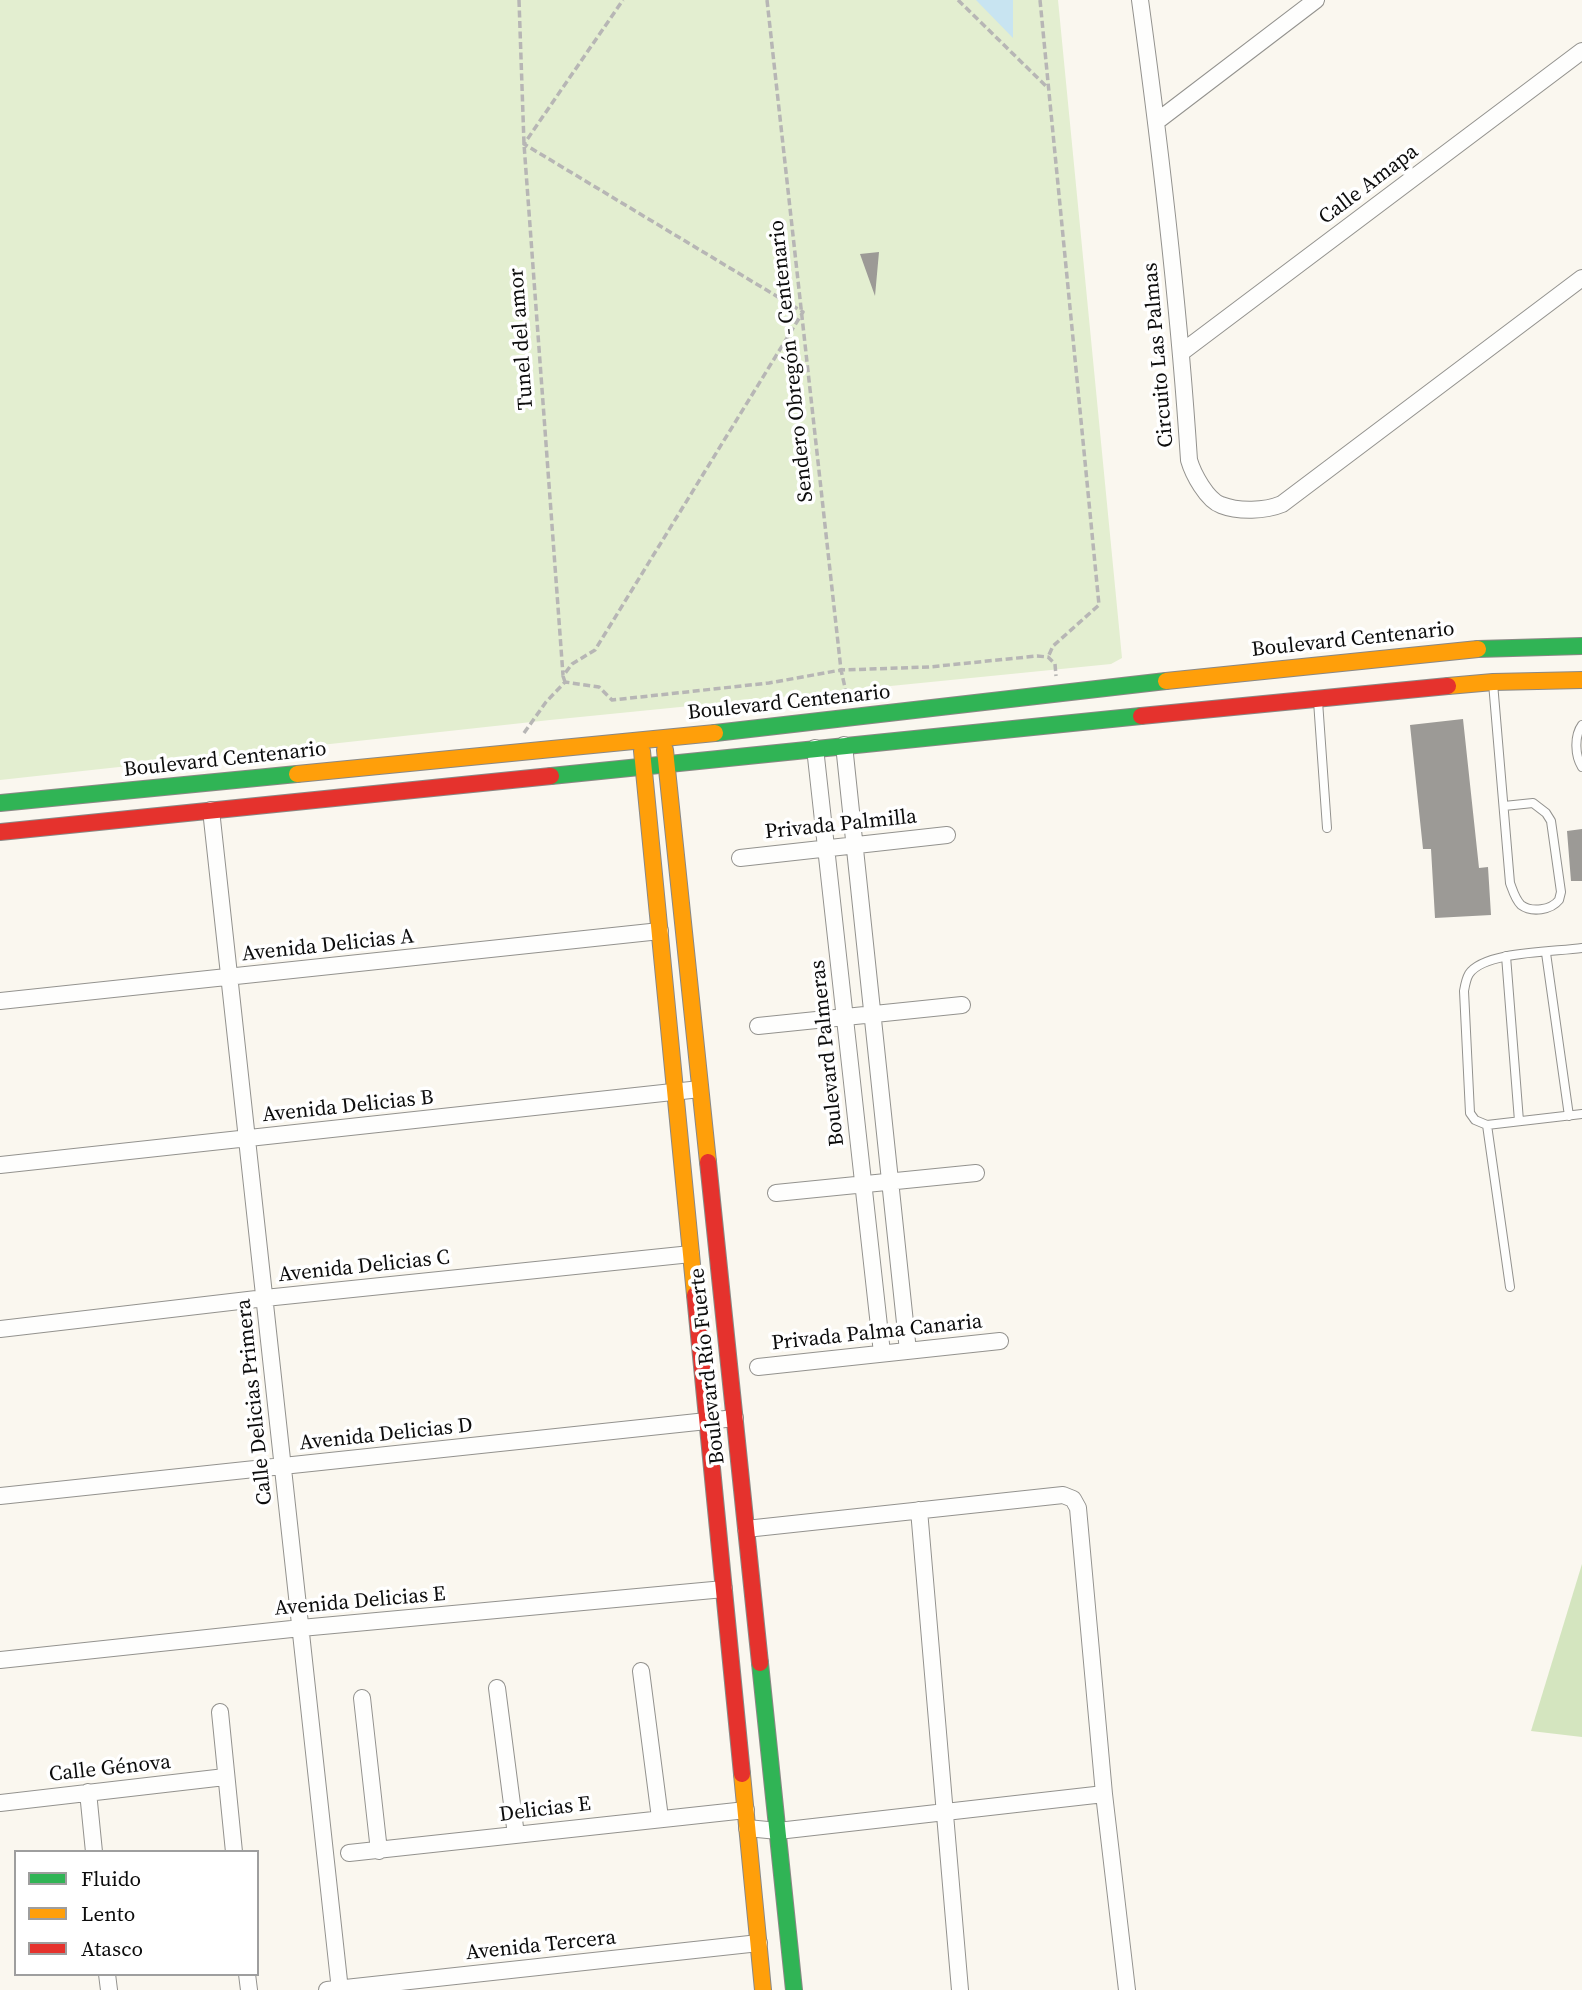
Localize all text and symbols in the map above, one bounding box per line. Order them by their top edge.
street label: Calle Amapa [1314,139,1424,231]
street label: Sendero Obregón - Centenario [765,219,819,503]
street label: Circuito Las Palmas [1138,262,1180,448]
street label: Tunel del amor [504,267,540,411]
street label: Boulevard Centenario [1250,617,1456,663]
street label: Boulevard Centenario [686,680,892,726]
street label: Boulevard Centenario [122,737,328,783]
street label: Privada Palmilla [764,804,918,846]
street label: Avenida Delicias A [241,924,415,968]
street label: Boulevard Palmeras [806,959,850,1147]
street label: Avenida Delicias B [261,1085,435,1129]
street label: Avenida Delicias C [277,1245,451,1289]
street label: Boulevard Río Fuerte [685,1266,731,1466]
street label: Calle Delicias Primera [232,1298,278,1506]
street label: Privada Palma Canaria [770,1309,984,1357]
street label: Avenida Delicias D [298,1413,474,1457]
street label: Avenida Delicias E [273,1582,447,1622]
street label: Calle Génova [48,1750,172,1788]
street label: Delicias E [498,1792,592,1828]
legend [14,1850,259,1976]
text: Fluido [81,1864,141,1893]
text: Lento [81,1899,135,1928]
street label: Avenida Tercera [465,1926,617,1966]
text: Atasco [81,1934,143,1963]

